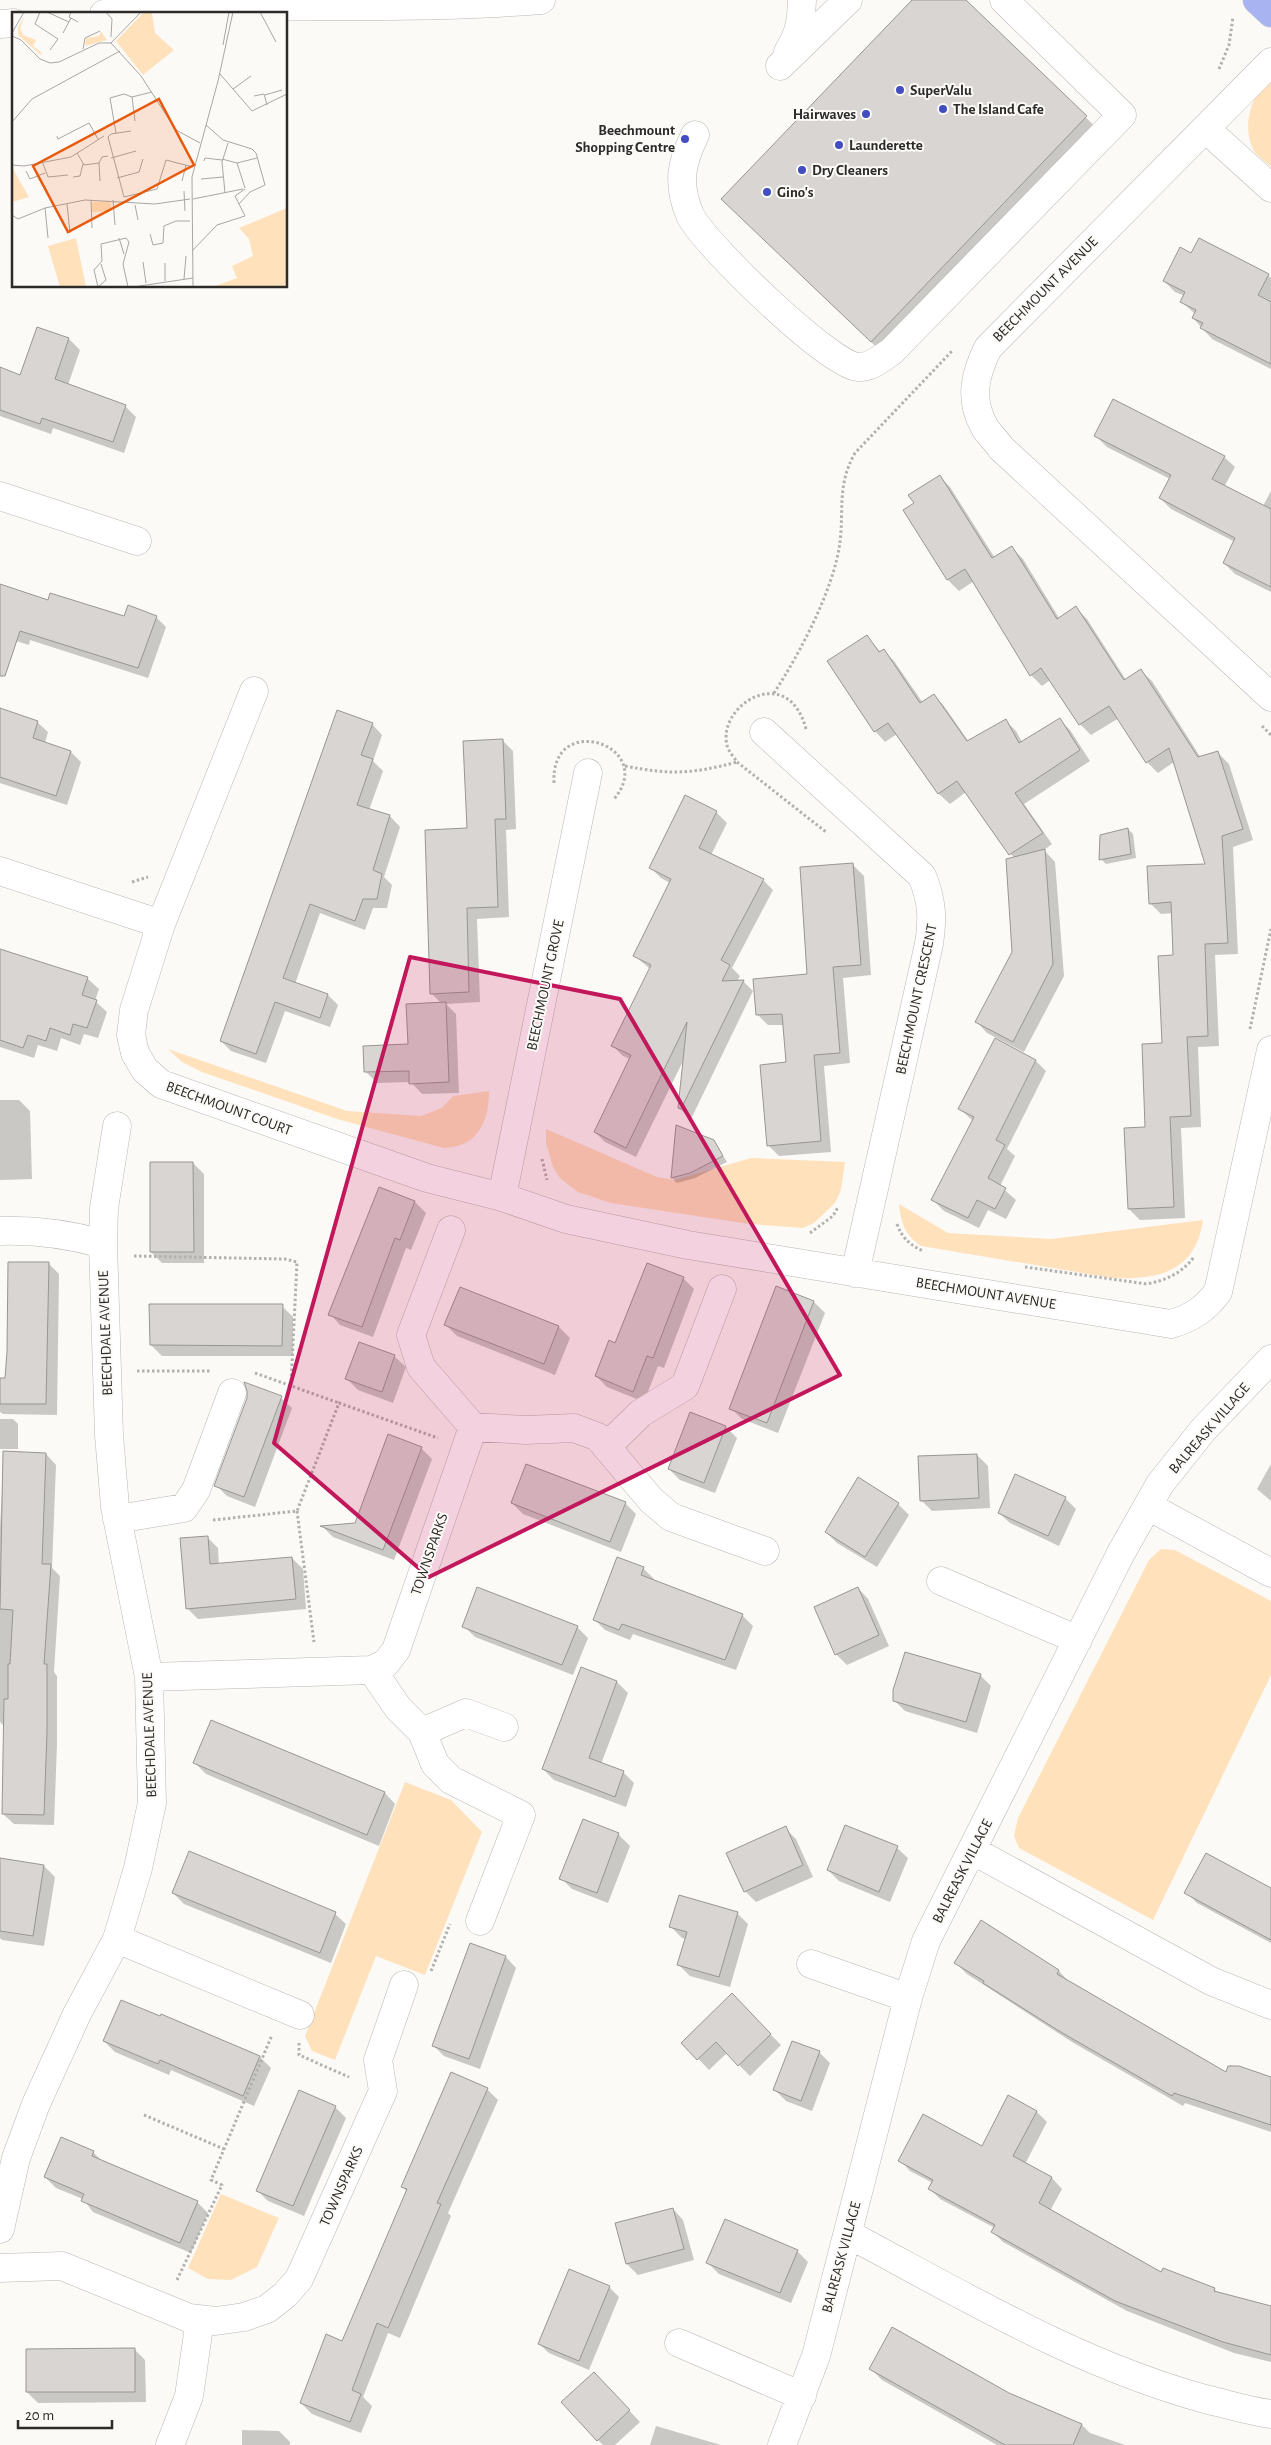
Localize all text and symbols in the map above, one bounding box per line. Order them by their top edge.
inset map [12,12,288,288]
place label: SuperValu [910,83,972,98]
marker: SuperValu [894,84,906,96]
place label: The Island Cafe [953,102,1044,117]
marker: The Island Cafe [937,103,949,115]
place label: Hairwaves [793,107,856,122]
marker: Hairwaves [860,108,872,120]
place label: Beechmount Shopping Centre [575,123,675,155]
marker: Beechmount Shopping Centre [679,133,691,145]
place label: Launderette [849,138,923,153]
marker: Launderette [833,139,845,151]
place label: Dry Cleaners [812,163,888,178]
marker: Dry Cleaners [796,164,808,176]
place label: Gino's [777,185,814,200]
marker: Gino's [761,186,773,198]
street label: BEECHMOUNT AVENUE [990,234,1101,345]
street label: BEECHMOUNT GROVE [524,918,567,1052]
street label: BEECHMOUNT CRESCENT [893,922,940,1076]
street label: BEECHMOUNT COURT [164,1079,294,1138]
street label: BEECHDALE AVENUE [96,1270,115,1396]
street label: BEECHMOUNT AVENUE [915,1275,1057,1312]
street label: BALREASK VILLAGE [1166,1380,1253,1476]
street label: TOWNSPARKS [408,1511,451,1597]
street label: BEECHDALE AVENUE [140,1672,159,1798]
street label: BALREASK VILLAGE [930,1817,995,1926]
street label: TOWNSPARKS [317,2144,366,2229]
street label: BALREASK VILLAGE [819,2200,864,2314]
scale bar [18,2398,111,2430]
text: 20 m [25,2408,54,2423]

